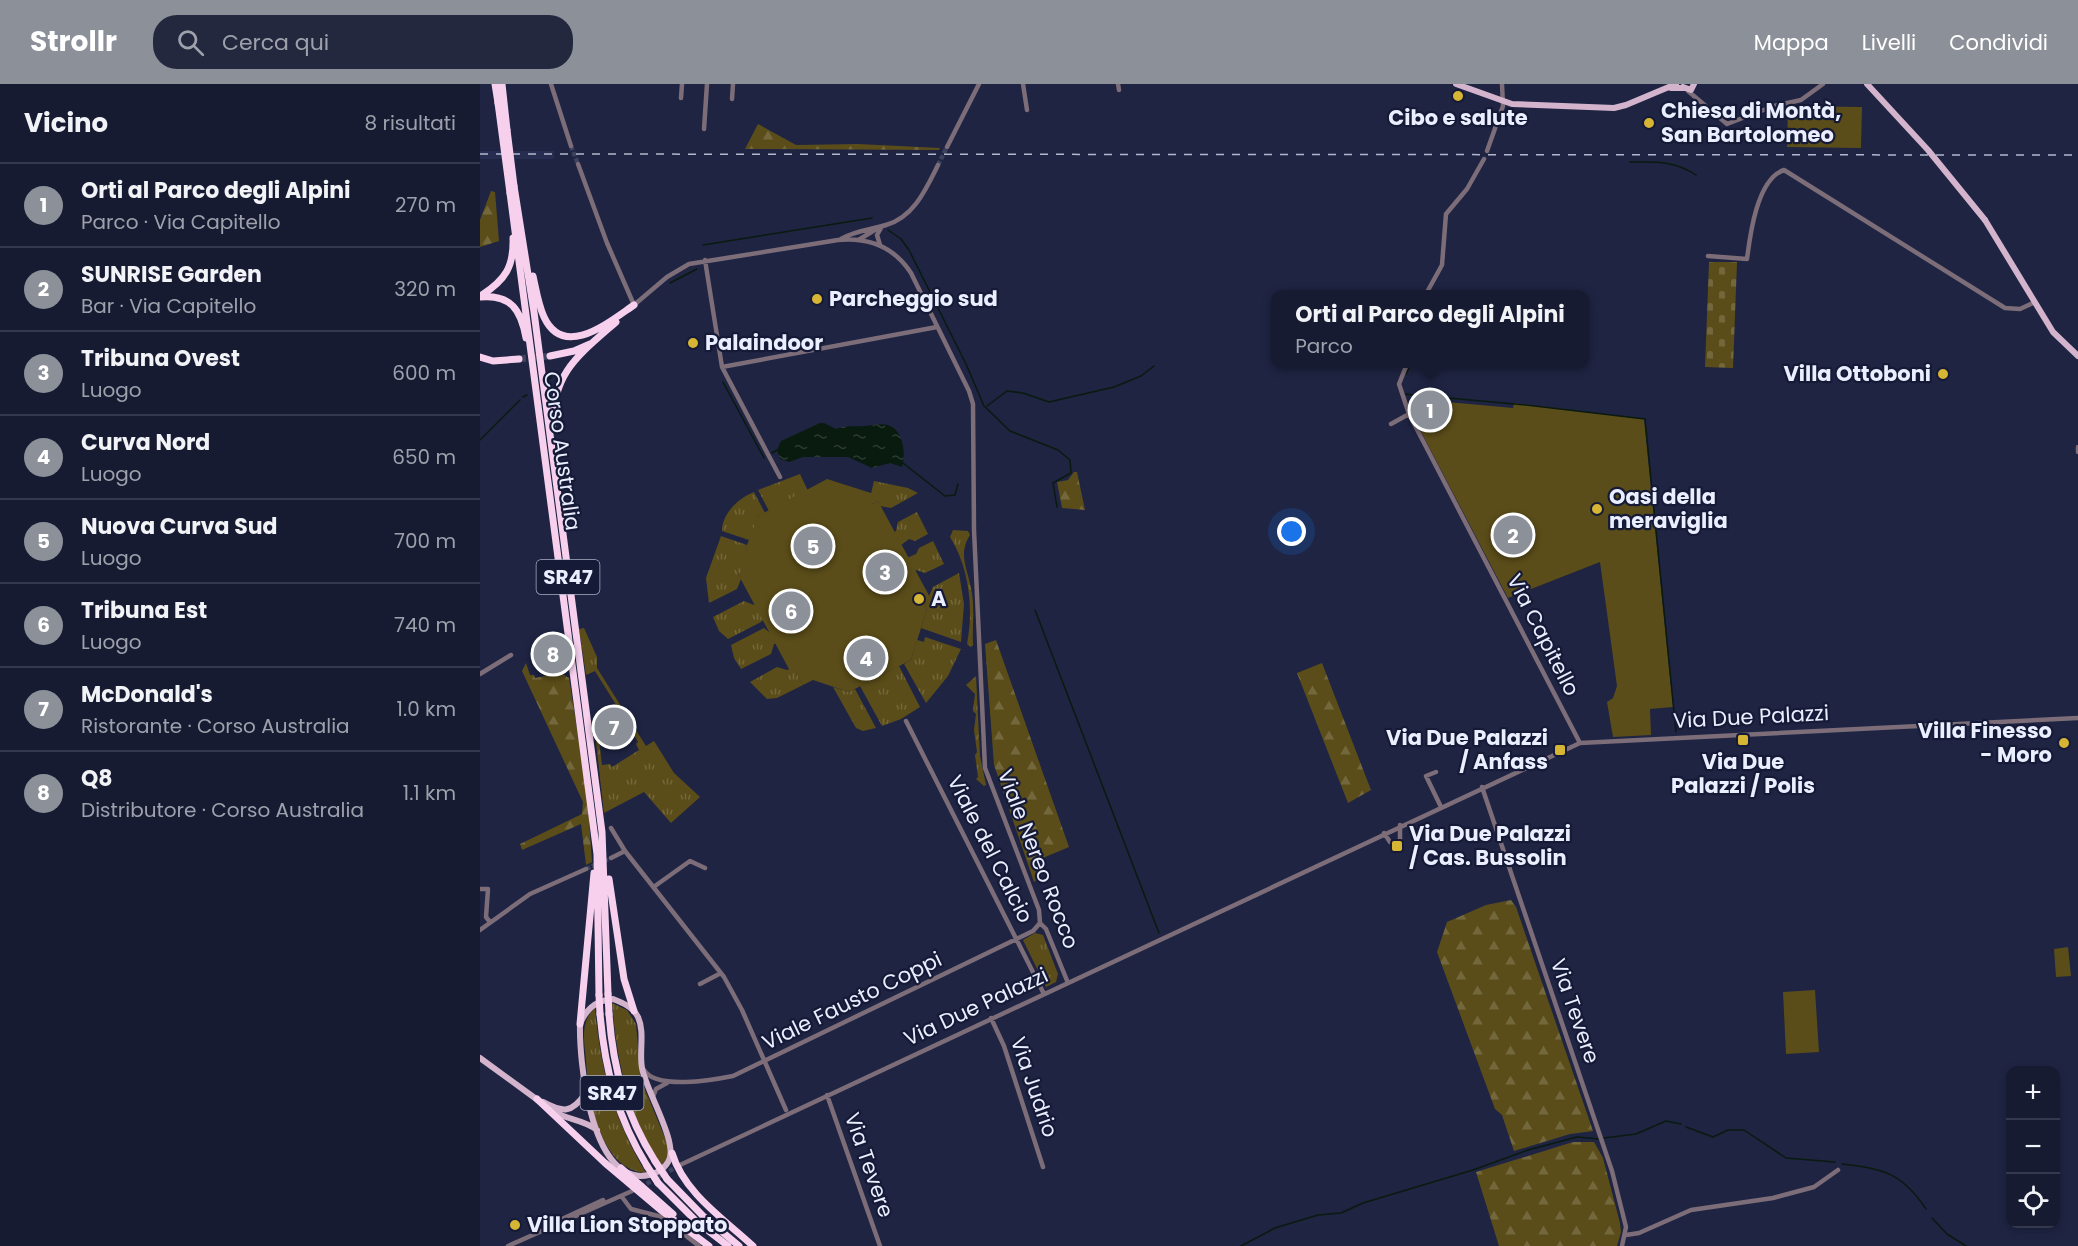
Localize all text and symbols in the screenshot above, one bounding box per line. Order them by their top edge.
search box [153,15,573,69]
text: Strollr [30,22,117,61]
icon: search [174,26,207,59]
text: Cerca qui [222,27,329,58]
text: Mappa [1754,28,1829,57]
text: Livelli [1862,28,1916,57]
text: Condividi [1949,28,2048,57]
marker: Cibo e salute [1451,89,1465,103]
place label: Chiesa di Montà, San Bartolomeo [1661,96,1841,149]
place label: Cibo e salute [1388,103,1528,132]
text: Vicino [24,105,108,141]
text: 8 risultati [365,109,456,137]
marker: Chiesa di Montà, San Bartolomeo [1642,116,1656,130]
text: Orti al Parco degli Alpini [81,175,350,206]
text: 1 [40,191,47,219]
text: 270 m [395,191,456,219]
text: Parco · Via Capitello [81,208,280,236]
text: SUNRISE Garden [81,259,262,290]
text: 2 [38,275,49,303]
text: 320 m [394,275,456,303]
place label: Parcheggio sud [829,284,998,313]
popup [1271,290,1589,368]
text: Bar · Via Capitello [81,292,256,320]
marker: Parcheggio sud [810,292,824,306]
text: Orti al Parco degli Alpini [1295,299,1565,330]
place label: Palaindoor [705,328,823,357]
text: Parco [1295,332,1353,360]
marker: Palaindoor [686,336,700,350]
text: Tribuna Ovest [81,343,240,374]
text: 3 [37,359,50,387]
text: 600 m [392,359,456,387]
place label: Villa Ottoboni [1783,359,1931,388]
marker: Villa Ottoboni [1936,367,1950,381]
street label: Corso Australia [537,370,588,532]
text: Luogo [81,376,142,404]
pin: 1 [1410,388,1450,432]
text: Curva Nord [81,427,210,458]
text: 4 [37,443,50,471]
text: 650 m [392,443,456,471]
text: Luogo [81,460,142,488]
place label: Oasi della meraviglia [1609,482,1728,535]
marker: Oasi della meraviglia [1590,502,1604,516]
text: Nuova Curva Sud [81,511,277,542]
pin: 2 [1494,512,1532,558]
your location [1277,517,1306,546]
pin: 5 [794,524,832,568]
text: 5 [37,527,50,555]
text: 700 m [394,527,456,555]
text: Luogo [81,544,142,572]
pin: 3 [866,550,904,594]
road number: SR47 [536,560,599,594]
street label: Via Capitello [1500,569,1587,701]
place label: A [931,584,947,613]
pin: 6 [772,588,810,634]
marker: A [912,592,926,606]
text: Tribuna Est [81,595,207,626]
text: 6 [37,611,50,639]
text: 740 m [394,611,456,639]
text: Luogo [81,628,142,656]
pin: 8 [534,632,572,676]
pin: 4 [846,636,886,680]
text: McDonald's [81,679,213,710]
text: 7 [38,695,49,723]
text: 1.0 km [397,695,456,723]
street label: Via Due Palazzi [1672,698,1830,735]
pin: 7 [594,704,634,750]
text: Ristorante · Corso Australia [81,712,350,740]
place label: Villa Finesso - Moro [1918,716,2052,769]
place label: Via Due Palazzi / Anfass [1386,723,1548,776]
marker: Via Due Palazzi / Polis [1736,733,1750,747]
marker: Villa Finesso - Moro [2057,736,2071,750]
marker: Via Due Palazzi / Anfass [1553,743,1567,757]
place label: Via Due Palazzi / Polis [1671,747,1815,800]
text: Q8 [81,763,113,794]
street label: Viale Nereo Rocco [991,765,1086,953]
street label: Viale del Calcio [941,770,1040,928]
text: 8 [37,779,50,807]
text: 1.1 km [403,779,456,807]
text: Distributore · Corso Australia [81,796,364,824]
place label: Via Due Palazzi / Cas. Bussolin [1409,819,1571,872]
marker: Via Due Palazzi / Cas. Bussolin [1390,839,1404,853]
street label: Viale Fausto Coppi [757,944,946,1057]
street label: Via Tevere [1544,954,1607,1067]
street label: Via Due Palazzi [899,960,1053,1053]
street label: Via Judrio [1004,1033,1065,1141]
map controls [2006,1066,2060,1228]
button: + [2006,1066,2060,1120]
road number: SR47 [580,1076,644,1110]
street label: Via Tevere [838,1108,901,1221]
button: − [2006,1120,2060,1174]
button: locate [2006,1174,2060,1228]
place label: Villa Lion Stoppato [527,1210,727,1239]
marker: Villa Lion Stoppato [508,1218,522,1232]

